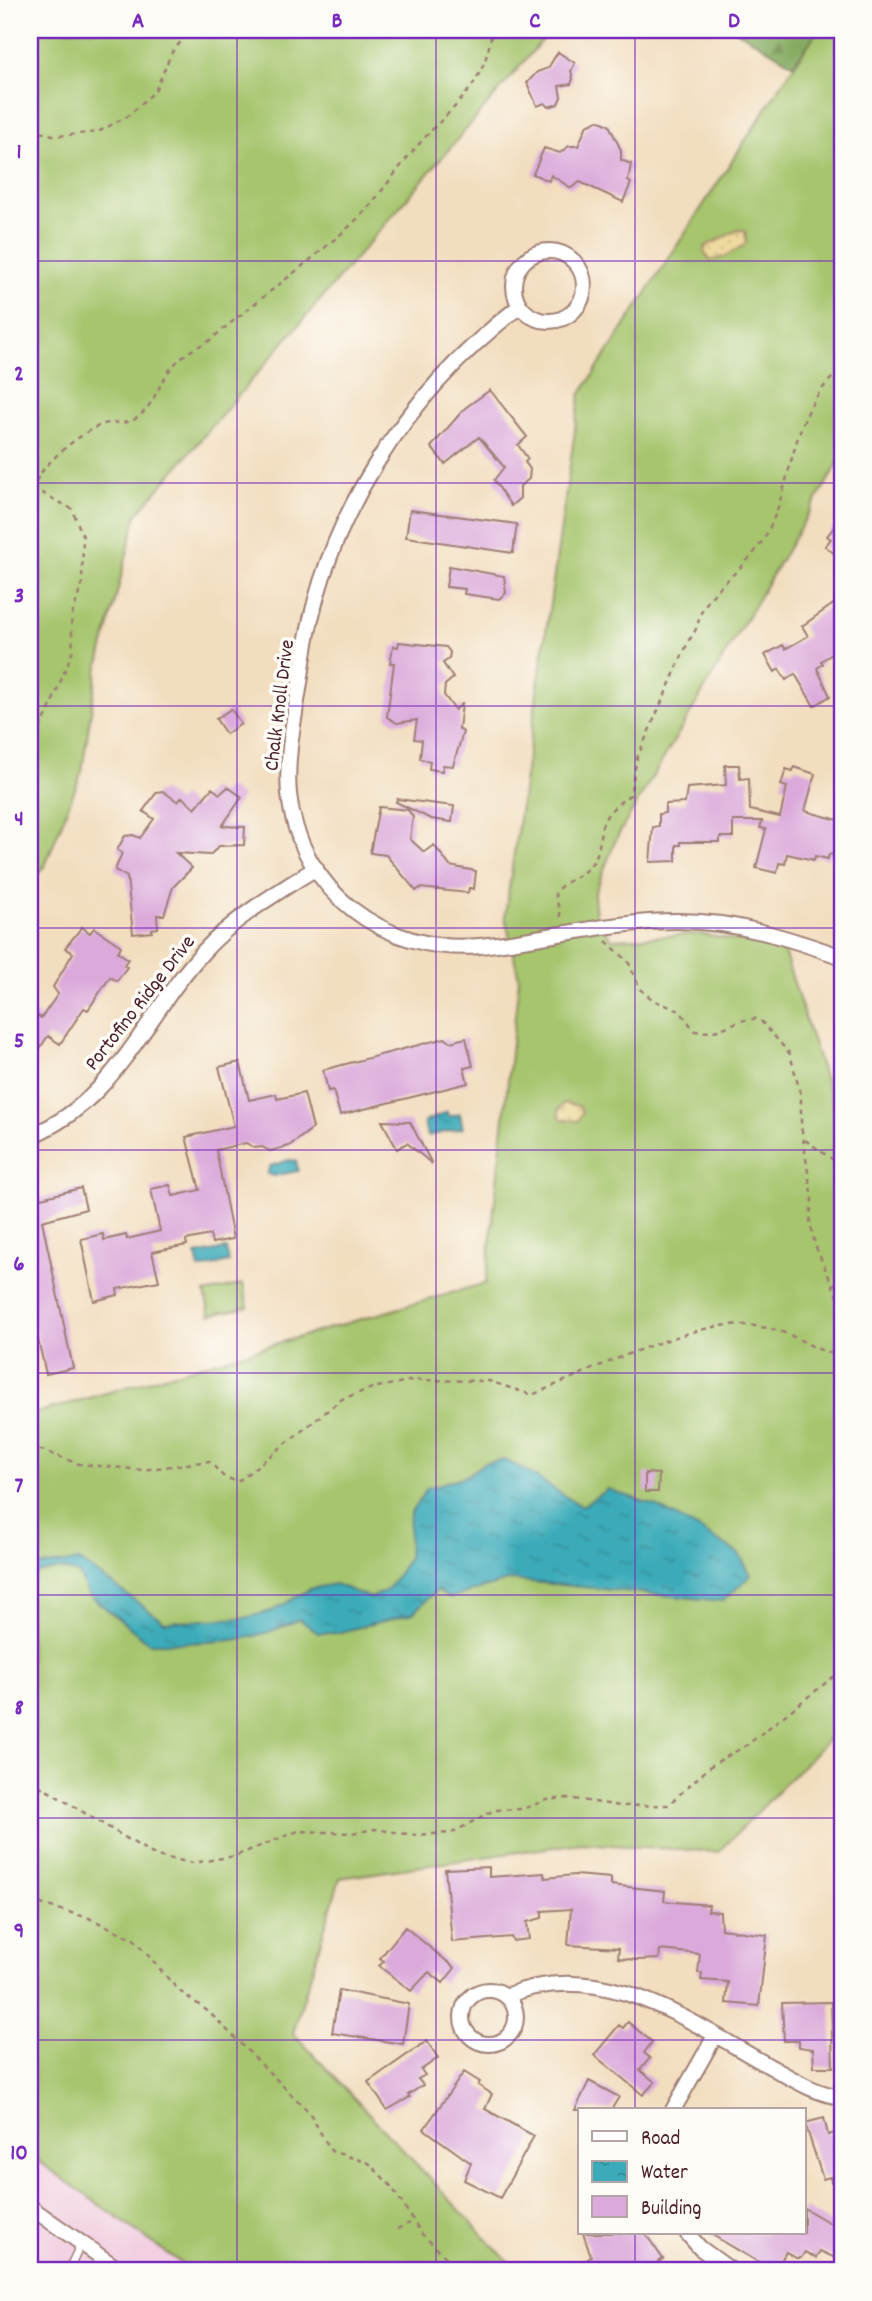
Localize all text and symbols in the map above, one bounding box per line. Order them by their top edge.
text: A [132,6,144,39]
text: B [332,6,343,39]
text: C [529,6,541,39]
text: D [728,6,740,39]
text: 1 [16,137,22,170]
text: 2 [14,359,24,392]
text: 3 [14,581,24,614]
street label: Chalk Knoll Drive [258,638,304,773]
text: 4 [14,804,24,837]
street label: Portofino Ridge Drive [79,930,204,1078]
text: 5 [14,1026,24,1059]
text: 6 [13,1249,25,1282]
text: 7 [15,1471,24,1504]
text: 8 [14,1693,24,1726]
text: 9 [14,1916,24,1949]
legend [578,2108,806,2234]
text: Road [641,2125,680,2155]
text: 10 [10,2138,28,2171]
text: Water [641,2159,688,2189]
text: Building [641,2195,701,2225]

